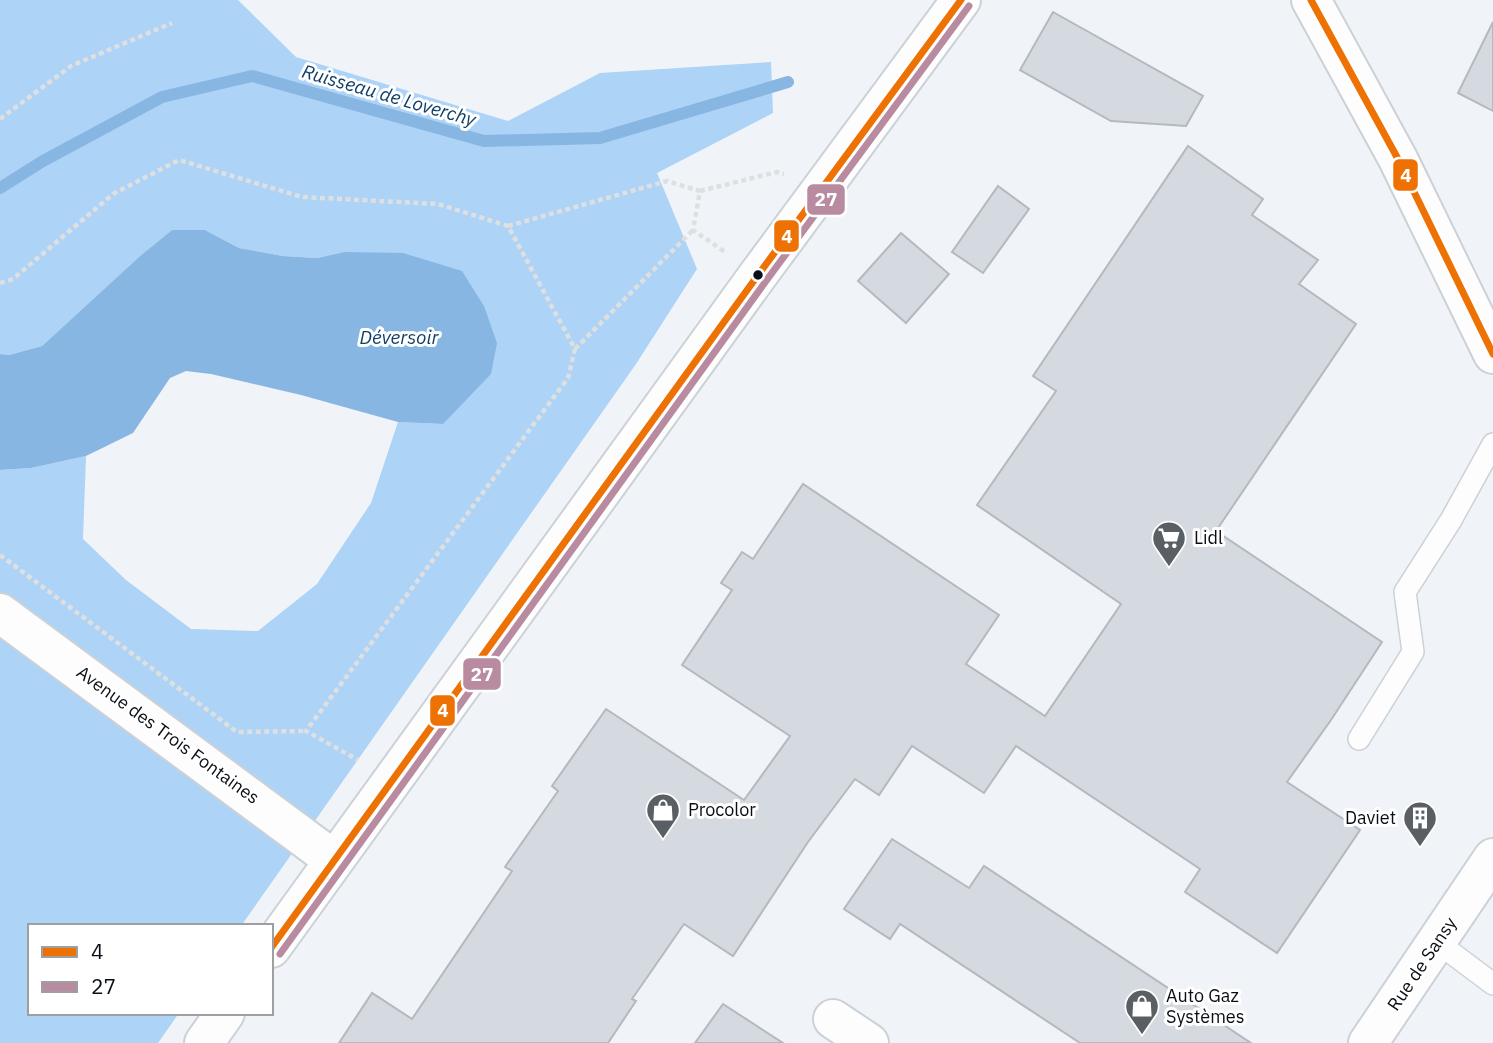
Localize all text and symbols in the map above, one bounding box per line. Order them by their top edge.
water label: Ruisseau de Loverchy [299,59,479,132]
line badge: 4 [1392,158,1419,192]
text: 4 [1400,163,1412,187]
line badge: 27 [806,183,846,216]
text: 27 [815,187,837,211]
line badge: 4 [773,219,800,253]
text: 4 [781,224,793,248]
unlabelled marker [751,268,765,282]
water label: Déversoir [360,325,440,349]
supermarket icon: Lidl [1150,519,1188,568]
place label: Lidl [1194,526,1223,549]
line badge: 27 [462,657,502,691]
street label: Avenue des Trois Fontaines [72,660,264,809]
text: 27 [471,662,493,686]
line badge: 4 [429,694,456,727]
text: 4 [437,698,449,722]
shop icon: Procolor [644,791,682,840]
place label: Procolor [688,798,756,821]
building icon: Daviet [1401,799,1439,848]
place label: Daviet [1345,806,1396,829]
street label: Rue de Sansy [1382,912,1461,1015]
legend [28,924,273,1015]
text: 4 [91,937,104,965]
text: 27 [91,972,116,1000]
place label: Auto Gaz Systèmes [1166,984,1245,1028]
shop icon: Auto Gaz Systèmes [1123,987,1161,1036]

